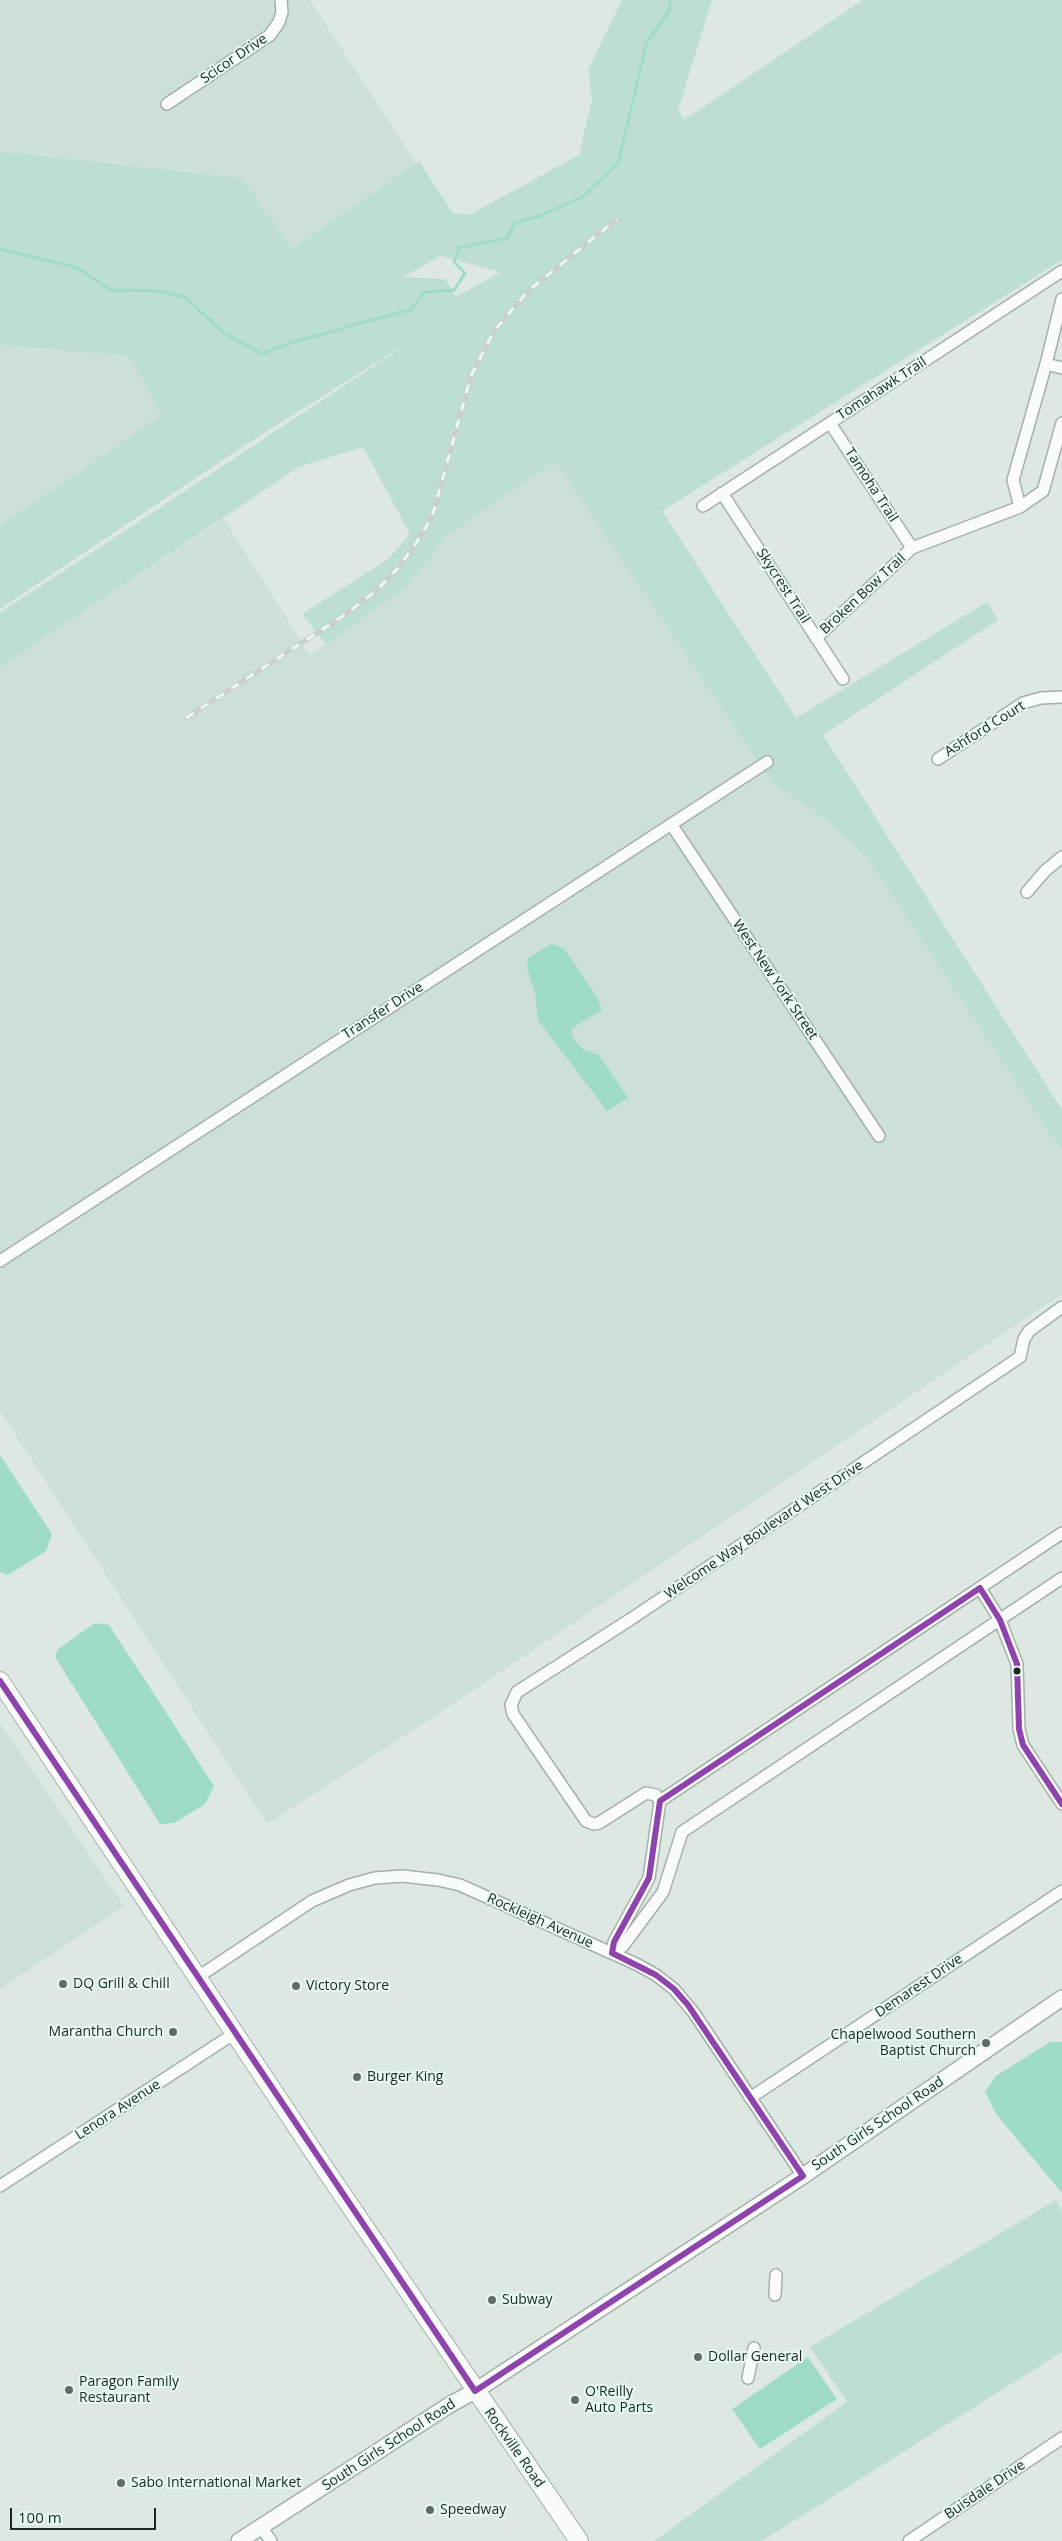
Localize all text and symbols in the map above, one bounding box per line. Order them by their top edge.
street label: Scicor Drive [198,31,270,87]
street label: Tomahawk Trail [834,354,930,424]
street label: Tamoha Trail [841,445,901,525]
street label: Skycrest Trail [753,545,813,627]
street label: Broken Bow Trail [817,550,909,638]
street label: Ashford Court [942,698,1028,760]
street label: West New York Street [729,917,821,1043]
street label: Transfer Drive [340,979,426,1043]
street label: Welcome Way Boulevard West Drive [662,1457,866,1603]
unlabelled marker [1012,1666,1022,1676]
street label: Rockleigh Avenue [484,1890,596,1952]
street label: Demarest Drive [872,1951,966,2021]
place label: DQ Grill & Chill [73,1976,170,1992]
marker: DQ Grill & Chill [57,1978,69,1990]
place label: Victory Store [306,1978,389,1994]
marker: Victory Store [290,1980,302,1992]
place label: Marantha Church [49,2024,163,2040]
marker: Marantha Church [167,2026,179,2038]
place label: Chapelwood Southern Baptist Church [831,2027,976,2060]
marker: Chapelwood Southern Baptist Church [980,2037,992,2049]
place label: Burger King [367,2069,443,2085]
marker: Burger King [351,2071,363,2083]
street label: South Girls School Road [809,2074,947,2174]
street label: Lenora Avenue [72,2076,164,2144]
place label: Subway [502,2292,552,2308]
marker: Subway [486,2294,498,2306]
place label: Dollar General [708,2349,802,2365]
marker: Dollar General [692,2351,704,2363]
place label: Paragon Family Restaurant [79,2374,179,2406]
marker: Paragon Family Restaurant [63,2384,75,2396]
place label: O'Reilly Auto Parts [585,2384,653,2416]
marker: O'Reilly Auto Parts [569,2394,581,2406]
street label: South Girls School Road [319,2396,459,2494]
street label: Rockville Road [480,2405,548,2491]
street label: Buisdale Drive [942,2457,1028,2523]
place label: Sabo International Market [131,2475,301,2491]
marker: Sabo International Market [115,2477,127,2489]
scale bar [12,2498,159,2530]
place label: Speedway [440,2502,506,2518]
marker: Speedway [424,2504,436,2516]
text: 100 m [18,2507,62,2527]

